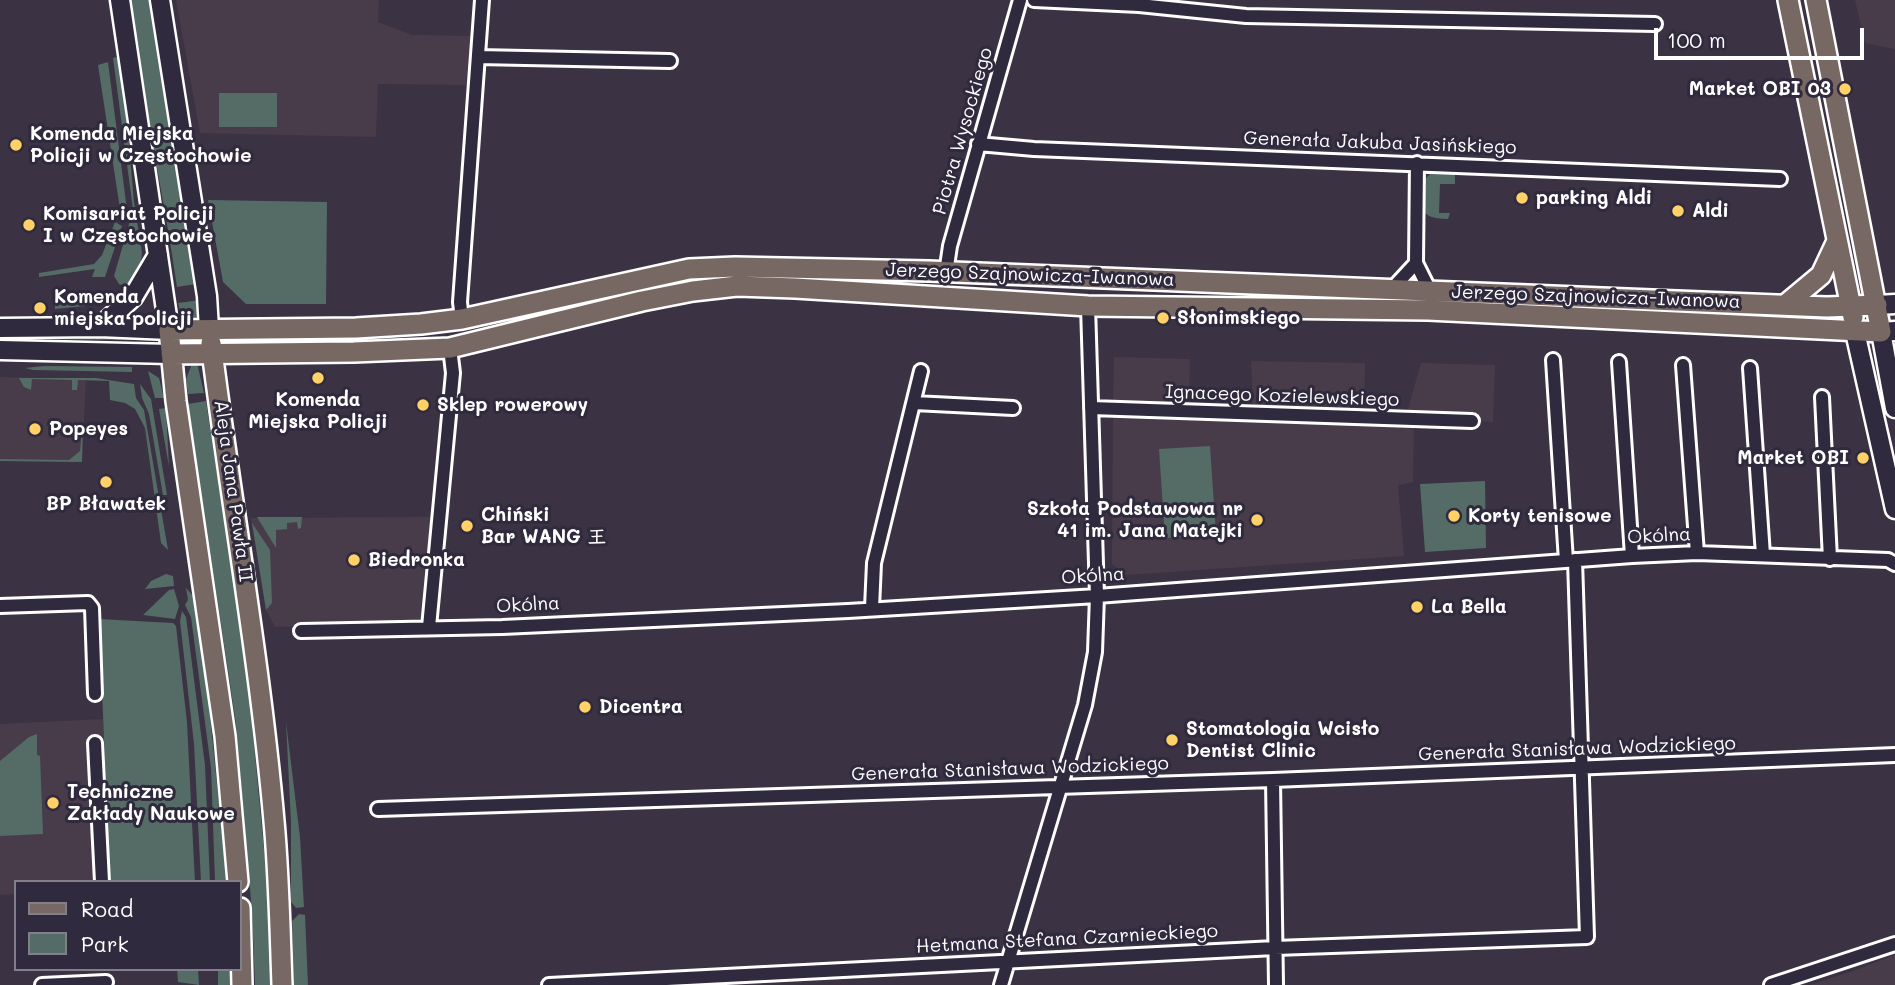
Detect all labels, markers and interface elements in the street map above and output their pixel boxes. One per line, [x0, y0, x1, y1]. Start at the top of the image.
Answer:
scale bar [1657, 14, 1867, 58]
text: 100 m [1667, 26, 1726, 53]
street label: Piotra Wysockiego [928, 45, 998, 217]
place label: Market OBI 03 [1689, 78, 1831, 100]
marker: Market OBI 03 [1837, 81, 1853, 97]
place label: Komenda Miejska Policji w Częstochowie [30, 123, 252, 167]
street label: Generała Jakuba Jasińskiego [1243, 127, 1517, 159]
marker: Komenda Miejska Policji w Częstochowie [8, 137, 24, 153]
place label: parking Aldi [1536, 187, 1652, 209]
marker: parking Aldi [1514, 190, 1530, 206]
place label: Aldi [1692, 200, 1729, 222]
place label: Komisariat Policji I w Częstochowie [43, 203, 214, 247]
marker: Aldi [1670, 203, 1686, 219]
marker: Komisariat Policji I w Częstochowie [21, 217, 37, 233]
street label: Jerzego Szajnowicza-Iwanowa [885, 259, 1175, 291]
street label: Jerzego Szajnowicza-Iwanowa [1451, 281, 1741, 313]
place label: Komenda miejska policji [54, 286, 192, 330]
marker: Komenda miejska policji [32, 300, 48, 316]
place label: Słonimskiego [1177, 307, 1300, 329]
marker: Słonimskiego [1155, 310, 1171, 326]
marker: Komenda Miejska Policji [310, 370, 326, 386]
street label: Ignacego Kozielewskiego [1164, 381, 1400, 411]
place label: Komenda Miejska Policji [248, 389, 388, 433]
place label: Sklep rowerowy [437, 394, 588, 416]
marker: Sklep rowerowy [415, 397, 431, 413]
street label: Aleja Jana Pawła II [209, 399, 257, 583]
place label: Popeyes [49, 418, 128, 440]
marker: Popeyes [27, 421, 43, 437]
place label: Market OBI [1737, 447, 1849, 469]
marker: Market OBI [1855, 450, 1871, 466]
marker: BP Bławatek [98, 474, 114, 490]
place label: BP Bławatek [46, 493, 166, 515]
place label: Szkoła Podstawowa nr 41 im. Jana Matejki [1027, 498, 1243, 542]
place label: Chiński Bar WANG 王 [481, 504, 607, 548]
place label: Korty tenisowe [1468, 505, 1612, 527]
marker: Korty tenisowe [1446, 508, 1462, 524]
marker: Szkoła Podstawowa nr 41 im. Jana Matejki [1249, 512, 1265, 528]
marker: Chiński Bar WANG 王 [459, 518, 475, 534]
street label: Okólna [1627, 523, 1691, 549]
place label: Biedronka [368, 549, 465, 571]
marker: Biedronka [346, 552, 362, 568]
street label: Okólna [1061, 562, 1125, 590]
street label: Okólna [496, 592, 560, 618]
place label: La Bella [1431, 596, 1507, 618]
marker: La Bella [1409, 599, 1425, 615]
place label: Dicentra [599, 696, 683, 718]
marker: Dicentra [577, 699, 593, 715]
place label: Stomatologia Wcisło Dentist Clinic [1186, 718, 1379, 762]
marker: Stomatologia Wcisło Dentist Clinic [1164, 732, 1180, 748]
street label: Generała Stanisława Wodzickiego [1418, 732, 1736, 766]
street label: Generała Stanisława Wodzickiego [851, 752, 1169, 786]
place label: Techniczne Zakłady Naukowe [67, 781, 235, 825]
marker: Techniczne Zakłady Naukowe [45, 795, 61, 811]
legend [14, 880, 242, 971]
text: Road [81, 895, 133, 922]
street label: Hetmana Stefana Czarnieckiego [915, 920, 1219, 958]
text: Park [81, 930, 129, 957]

